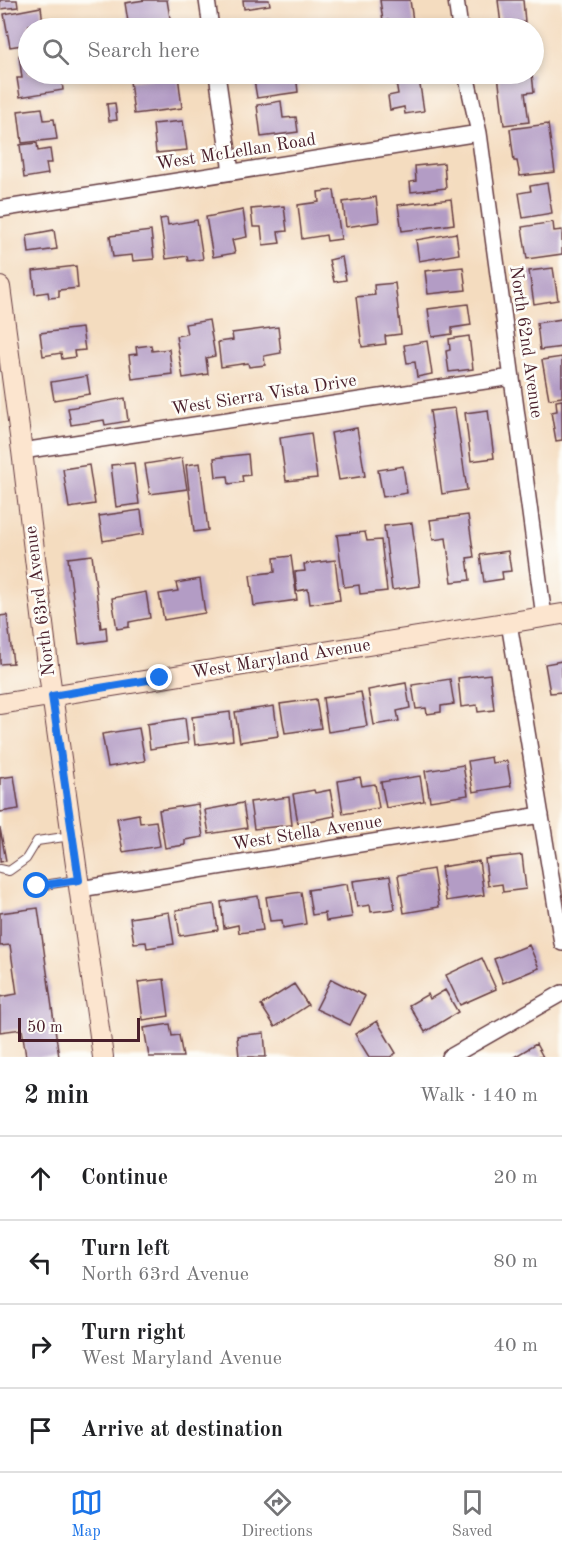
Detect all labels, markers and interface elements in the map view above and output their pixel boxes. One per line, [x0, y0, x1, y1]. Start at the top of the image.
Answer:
search box [18, 18, 544, 84]
icon: search [39, 35, 72, 68]
text: Search here [87, 40, 200, 62]
street label: West McLellan Road [155, 130, 317, 174]
street label: North 62nd Avenue [506, 265, 546, 419]
street label: West Sierra Vista Drive [170, 371, 358, 419]
street label: North 63rd Avenue [22, 525, 58, 677]
street label: West Maryland Avenue [190, 636, 372, 682]
route end [146, 664, 172, 690]
street label: West Stella Avenue [231, 812, 383, 854]
route start [23, 872, 49, 898]
scale bar [18, 1015, 140, 1042]
text: 50 m [27, 1020, 63, 1036]
text: 2 min [24, 1083, 89, 1109]
text: Walk · 140 m [419, 1086, 538, 1106]
icon: ahead [24, 1162, 57, 1195]
text: Continue [81, 1167, 168, 1189]
text: 20 m [493, 1168, 538, 1188]
text: Turn left [81, 1238, 170, 1260]
icon: left [24, 1246, 57, 1279]
text: 80 m [493, 1252, 538, 1272]
text: North 63rd Avenue [81, 1265, 249, 1285]
text: Turn right [81, 1322, 185, 1344]
icon: right [24, 1330, 57, 1363]
text: 40 m [493, 1336, 538, 1356]
text: West Maryland Avenue [81, 1349, 282, 1369]
icon: arrive [24, 1414, 57, 1447]
text: Arrive at destination [81, 1419, 283, 1441]
tab: Map [70, 1486, 103, 1542]
tab: Directions [242, 1486, 313, 1542]
tab: Saved [452, 1486, 492, 1542]

